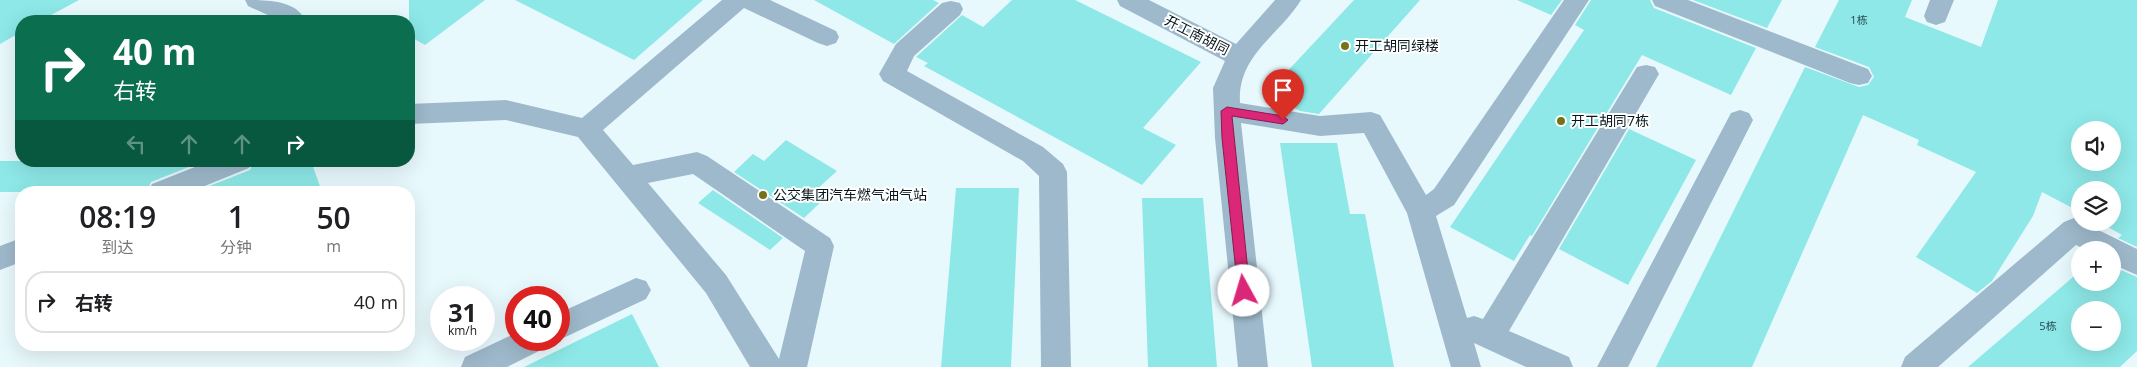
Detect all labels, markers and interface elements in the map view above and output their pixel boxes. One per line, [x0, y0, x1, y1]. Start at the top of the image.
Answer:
street label: 开工南胡同 [1162, 10, 1233, 59]
house number: 1栋 [1850, 12, 1868, 27]
text: 40 m [113, 28, 196, 75]
icon: right [30, 35, 95, 100]
place label: 开工胡同绿楼 [1355, 36, 1439, 55]
marker: 开工胡同绿楼 [1339, 40, 1351, 52]
pin [1262, 69, 1304, 120]
text: 右转 [113, 75, 157, 105]
icon: arrive [1269, 76, 1297, 104]
place label: 开工胡同7栋 [1571, 111, 1649, 130]
marker: 开工胡同7栋 [1555, 115, 1567, 127]
map controls [2071, 121, 2121, 351]
button: sound [2071, 121, 2121, 171]
icon: left [122, 130, 150, 158]
icon: ahead [175, 130, 203, 158]
icon: ahead [228, 130, 256, 158]
icon: right [281, 130, 309, 158]
button: layers [2071, 181, 2121, 231]
place label: 公交集团汽车燃气油气站 [773, 185, 927, 204]
marker: 公交集团汽车燃气油气站 [757, 189, 769, 201]
text: 08:19 [79, 196, 156, 237]
text: 1 [228, 196, 245, 237]
text: 50 [316, 197, 351, 238]
text: m [326, 235, 341, 257]
text: 到达 [102, 236, 134, 258]
text: 分钟 [220, 236, 252, 258]
button: + [2071, 241, 2121, 291]
position arrow [1217, 264, 1269, 316]
speed limit sign: 40 [505, 286, 570, 351]
icon: right [32, 288, 60, 316]
text: 40 m [354, 289, 398, 315]
text: 右转 [75, 290, 113, 316]
text: 31 [448, 295, 477, 329]
button: − [2071, 301, 2121, 351]
house number: 5栋 [2039, 318, 2057, 333]
text: km/h [448, 322, 477, 339]

